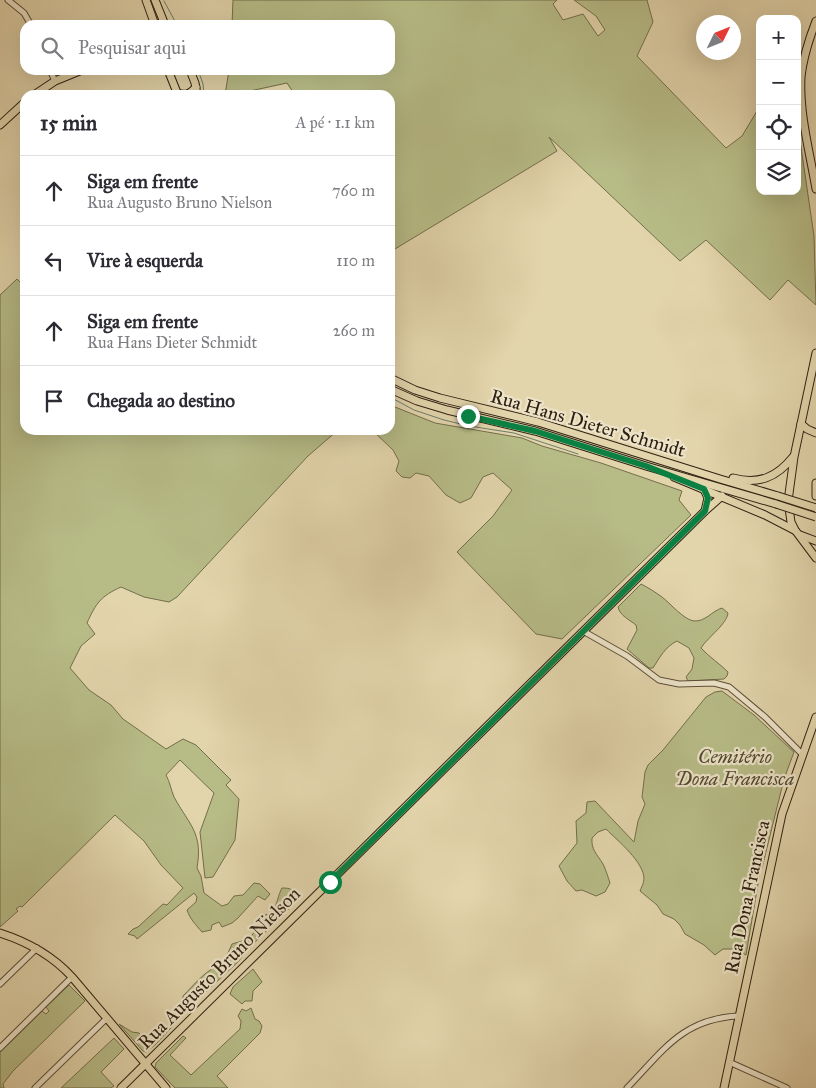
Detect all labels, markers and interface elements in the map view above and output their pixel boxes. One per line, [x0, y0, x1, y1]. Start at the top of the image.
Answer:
north arrow [696, 15, 741, 60]
map controls [756, 15, 801, 195]
button: + [756, 15, 801, 60]
search box [20, 20, 395, 75]
icon: search [38, 34, 66, 62]
text: Pesquisar aqui [78, 36, 186, 59]
button: − [756, 60, 801, 105]
button: locate [756, 105, 801, 150]
text: 15 min [40, 110, 97, 136]
text: A pé · 1.1 km [295, 113, 375, 132]
button: layers [756, 150, 801, 195]
text: Siga em frente [87, 170, 198, 193]
icon: ahead [40, 177, 68, 205]
text: 760 m [332, 181, 375, 200]
text: Rua Augusto Bruno Nielson [87, 193, 272, 212]
icon: left [40, 247, 68, 275]
text: Vire à esquerda [87, 249, 203, 272]
text: 110 m [336, 251, 375, 270]
text: Siga em frente [87, 310, 198, 333]
icon: ahead [40, 317, 68, 345]
text: 260 m [333, 321, 375, 340]
text: Rua Hans Dieter Schmidt [87, 333, 257, 352]
street label: Rua Hans Dieter Schmidt [488, 384, 688, 462]
icon: arrive [40, 387, 68, 415]
text: Chegada ao destino [87, 389, 235, 412]
route end [457, 405, 480, 428]
park label: Cemitério Dona Francisca [676, 745, 794, 790]
street label: Rua Dona Francisca [720, 817, 775, 976]
route start [319, 871, 342, 894]
street label: Rua Augusto Bruno Nielson [133, 882, 306, 1055]

